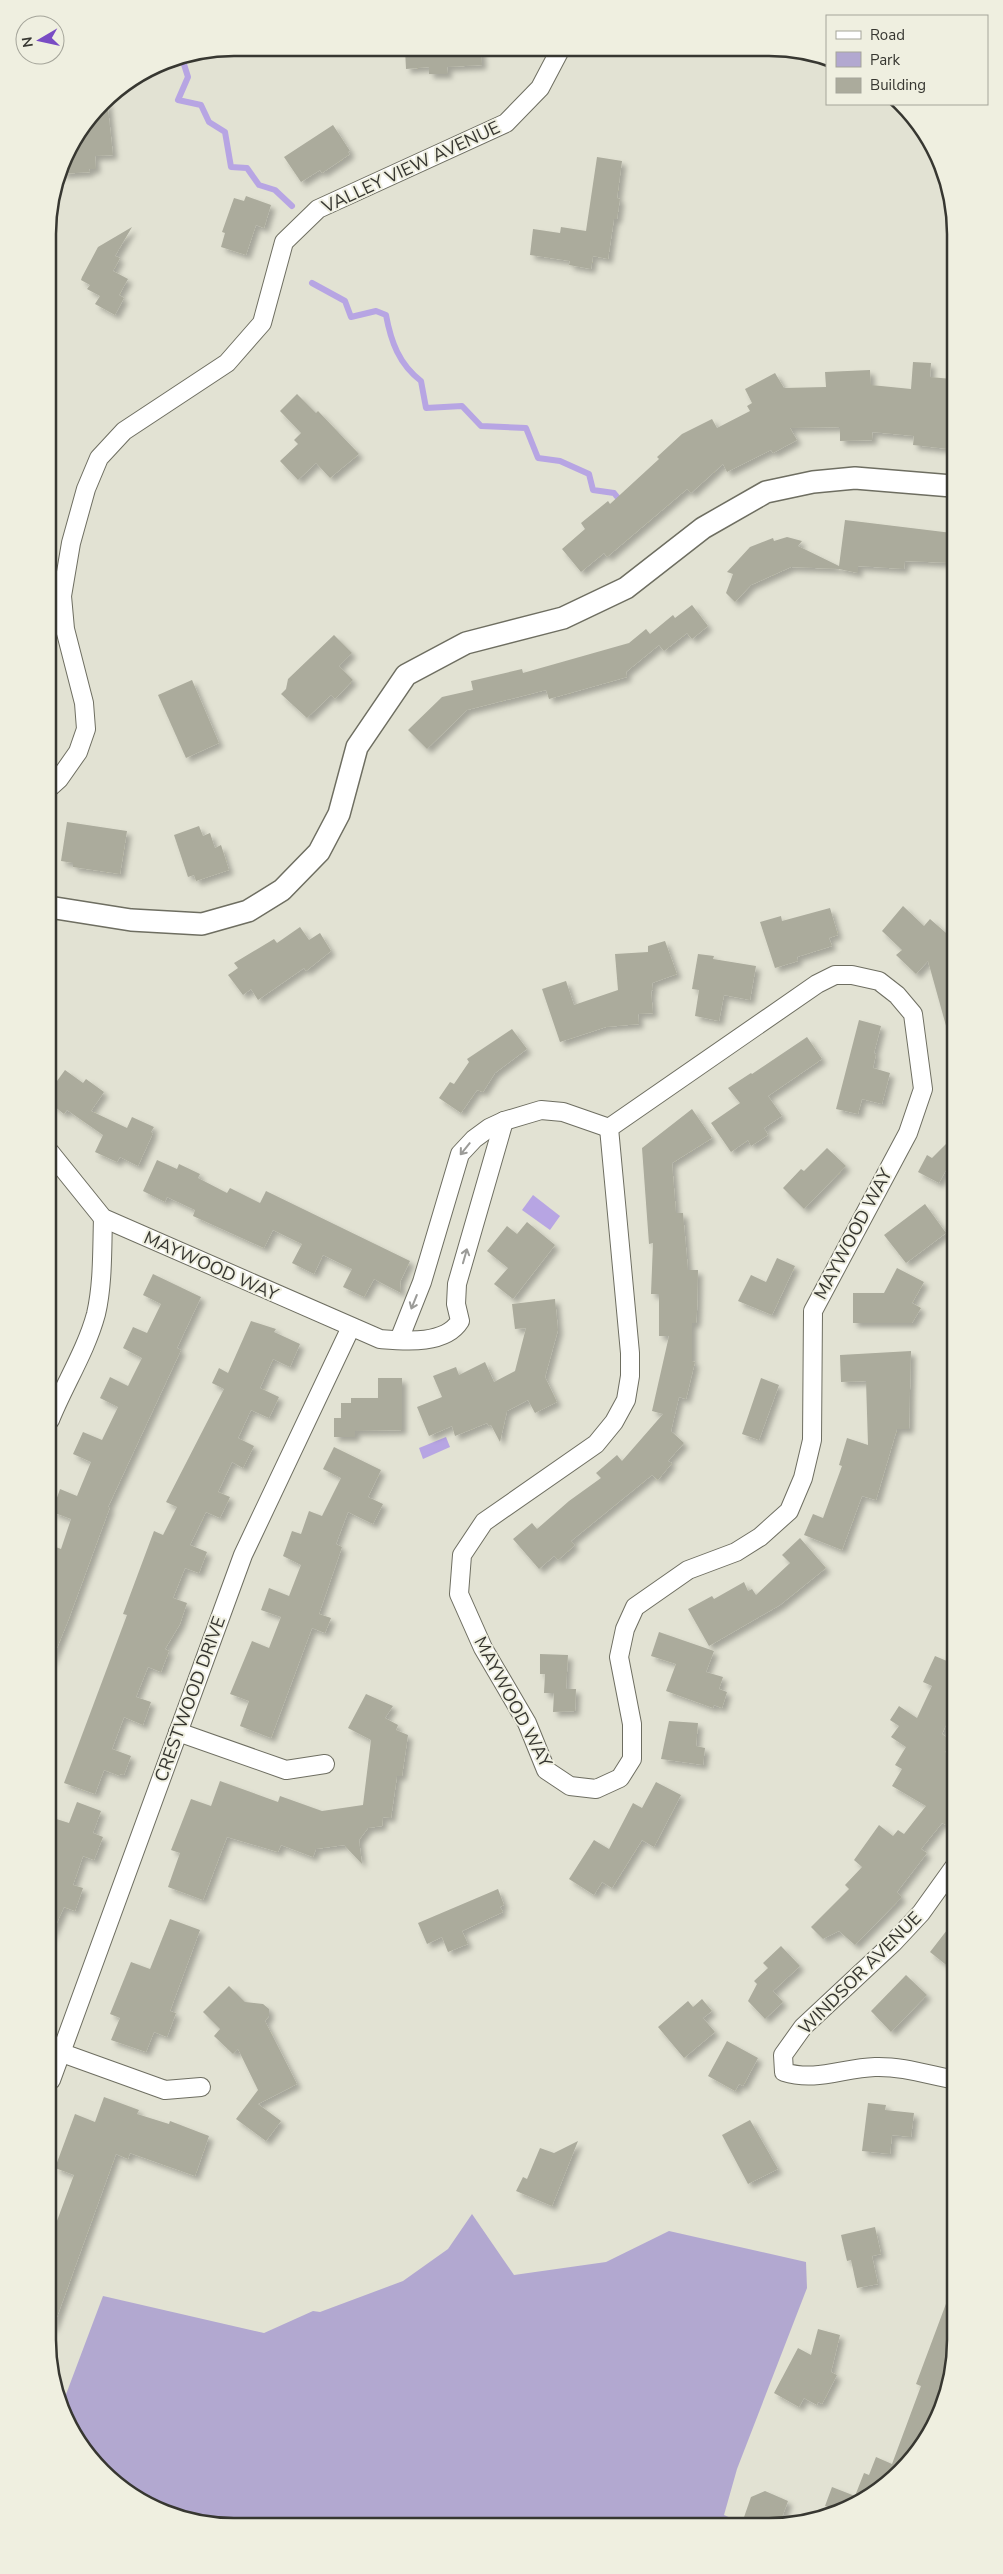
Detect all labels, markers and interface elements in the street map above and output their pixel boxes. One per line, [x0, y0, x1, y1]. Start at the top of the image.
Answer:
north arrow [15, 15, 65, 65]
legend [826, 15, 988, 105]
text: Road [870, 25, 905, 45]
text: N [17, 35, 38, 49]
text: Park [870, 50, 900, 70]
text: Building [870, 75, 926, 95]
street label: VALLEY VIEW AVENUE [317, 115, 504, 219]
one-way arrow [460, 1142, 471, 1155]
street label: MAYWOOD WAY [808, 1164, 898, 1304]
street label: MAYWOOD WAY [140, 1226, 282, 1307]
one-way arrow [460, 1249, 470, 1265]
one-way arrow [409, 1295, 418, 1310]
street label: CRESTWOOD DRIVE [149, 1613, 231, 1785]
street label: MAYWOOD WAY [468, 1632, 558, 1772]
street label: WINDSOR AVENUE [793, 1906, 927, 2040]

